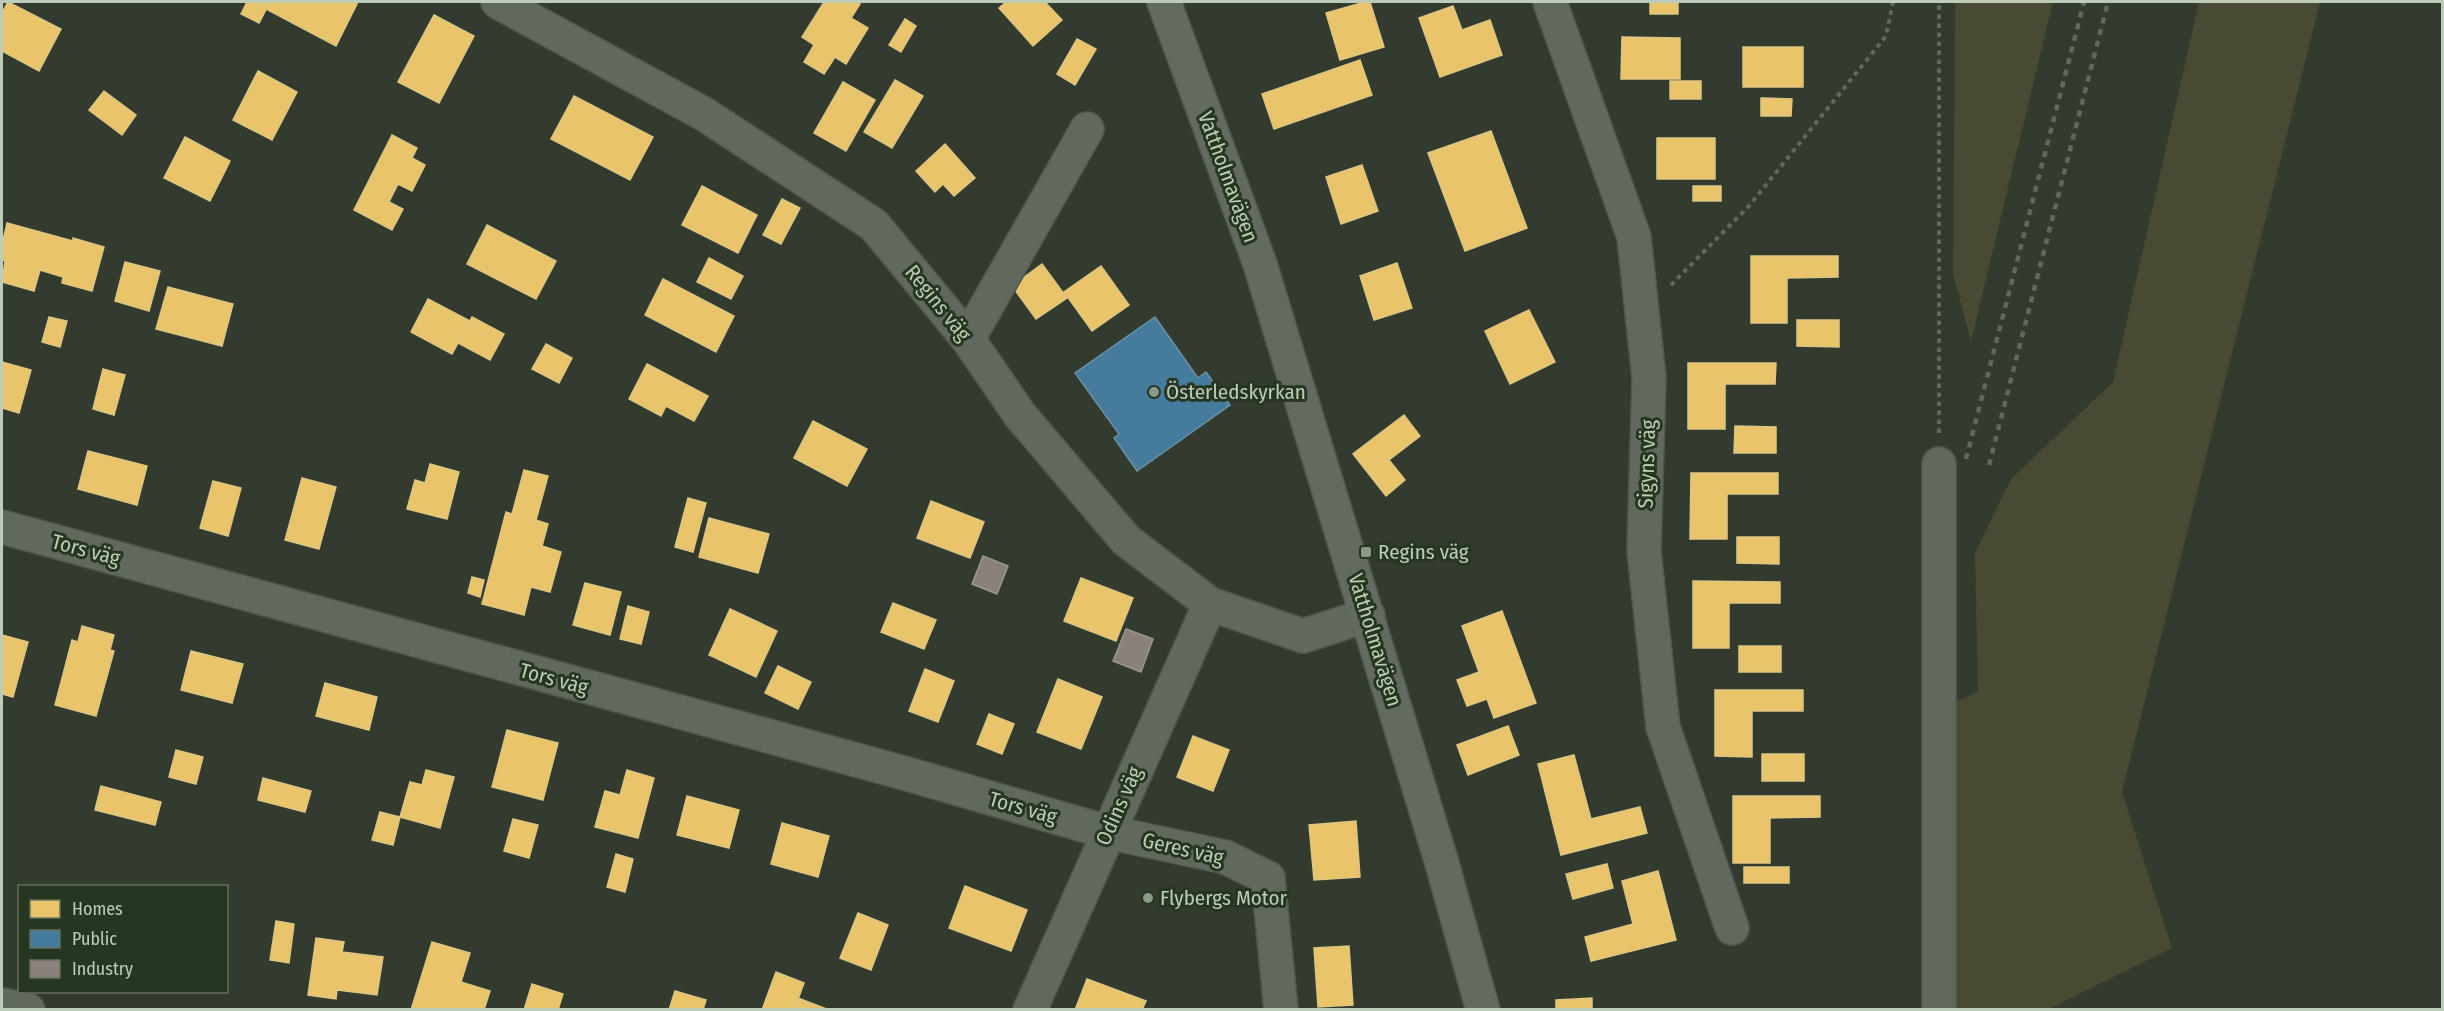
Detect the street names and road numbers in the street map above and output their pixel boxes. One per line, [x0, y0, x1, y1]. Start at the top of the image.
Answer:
street label: Vattholmavägen [1192, 108, 1264, 246]
street label: Regins väg [899, 260, 977, 346]
street label: Sigyns väg [1632, 419, 1662, 509]
street label: Tors väg [49, 528, 123, 572]
street label: Vattholmavägen [1342, 570, 1408, 710]
street label: Tors väg [517, 657, 591, 701]
street label: Odins väg [1090, 762, 1148, 850]
street label: Tors väg [986, 786, 1060, 830]
street label: Geres väg [1140, 827, 1226, 871]

